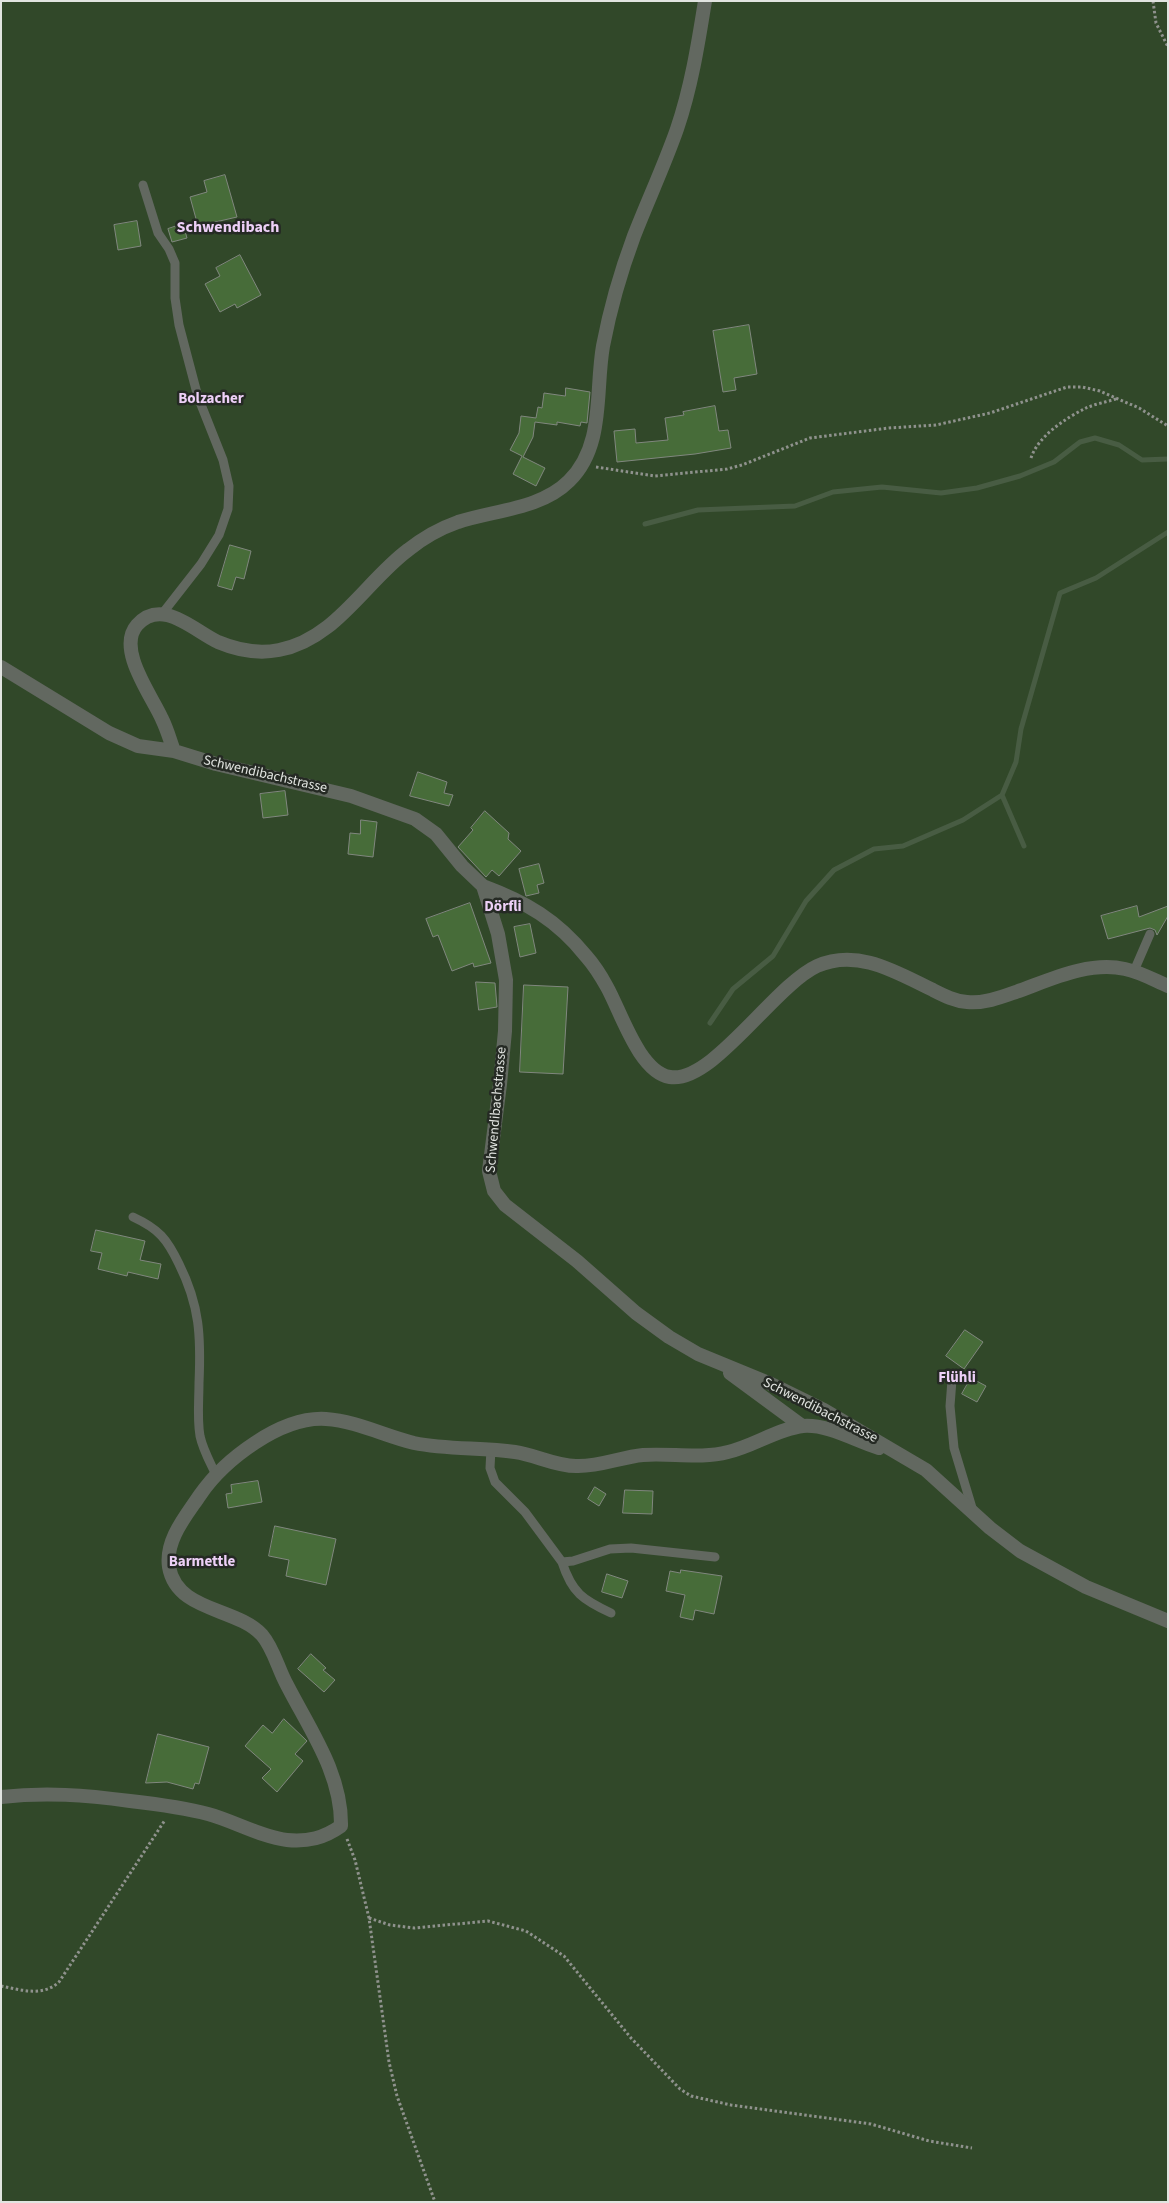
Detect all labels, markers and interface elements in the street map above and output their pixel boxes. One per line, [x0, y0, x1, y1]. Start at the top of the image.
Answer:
district label: Schwendibach [177, 218, 279, 238]
district label: Bolzacher [178, 391, 244, 409]
street label: Schwendibachstrasse [201, 753, 329, 797]
district label: Dörfli [484, 899, 522, 917]
street label: Schwendibachstrasse [483, 1046, 511, 1174]
district label: Flühli [938, 1370, 976, 1388]
street label: Schwendibachstrasse [760, 1375, 880, 1447]
district label: Barmettle [169, 1554, 235, 1572]

